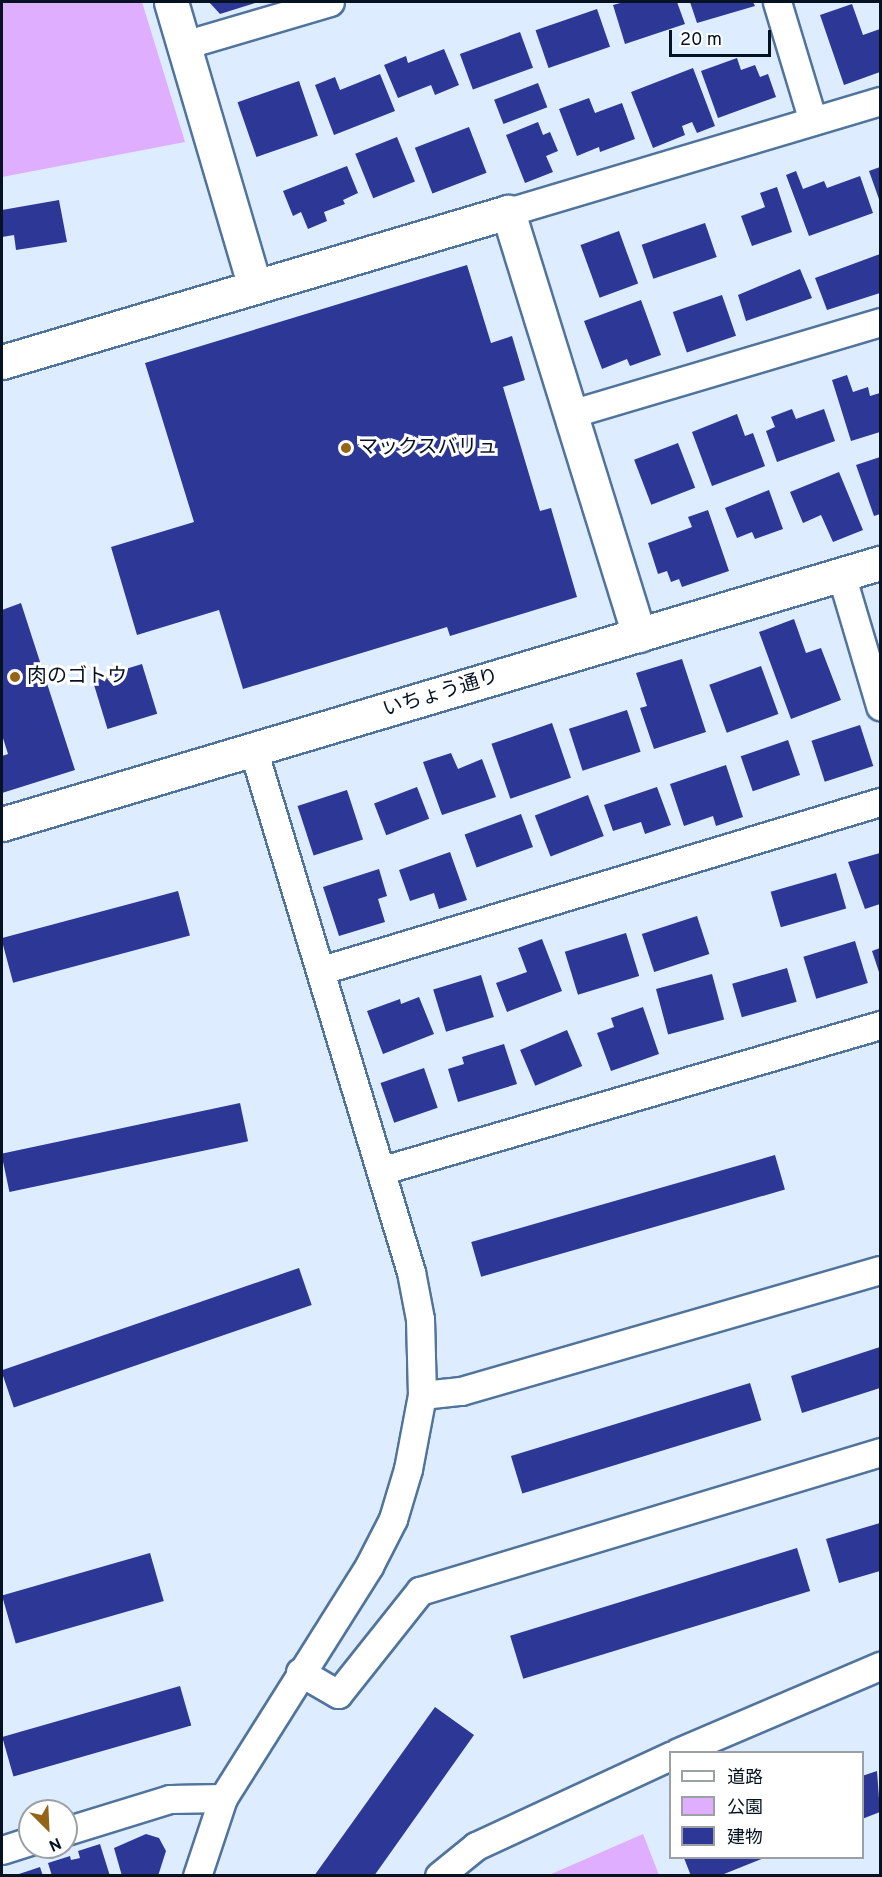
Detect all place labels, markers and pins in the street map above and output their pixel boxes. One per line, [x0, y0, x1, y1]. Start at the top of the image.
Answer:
place label: マックスバリュ [358, 436, 498, 460]
marker: マックスバリュ [339, 441, 353, 455]
place label: 肉のゴトウ [27, 665, 127, 689]
marker: 肉のゴトウ [8, 670, 22, 684]

